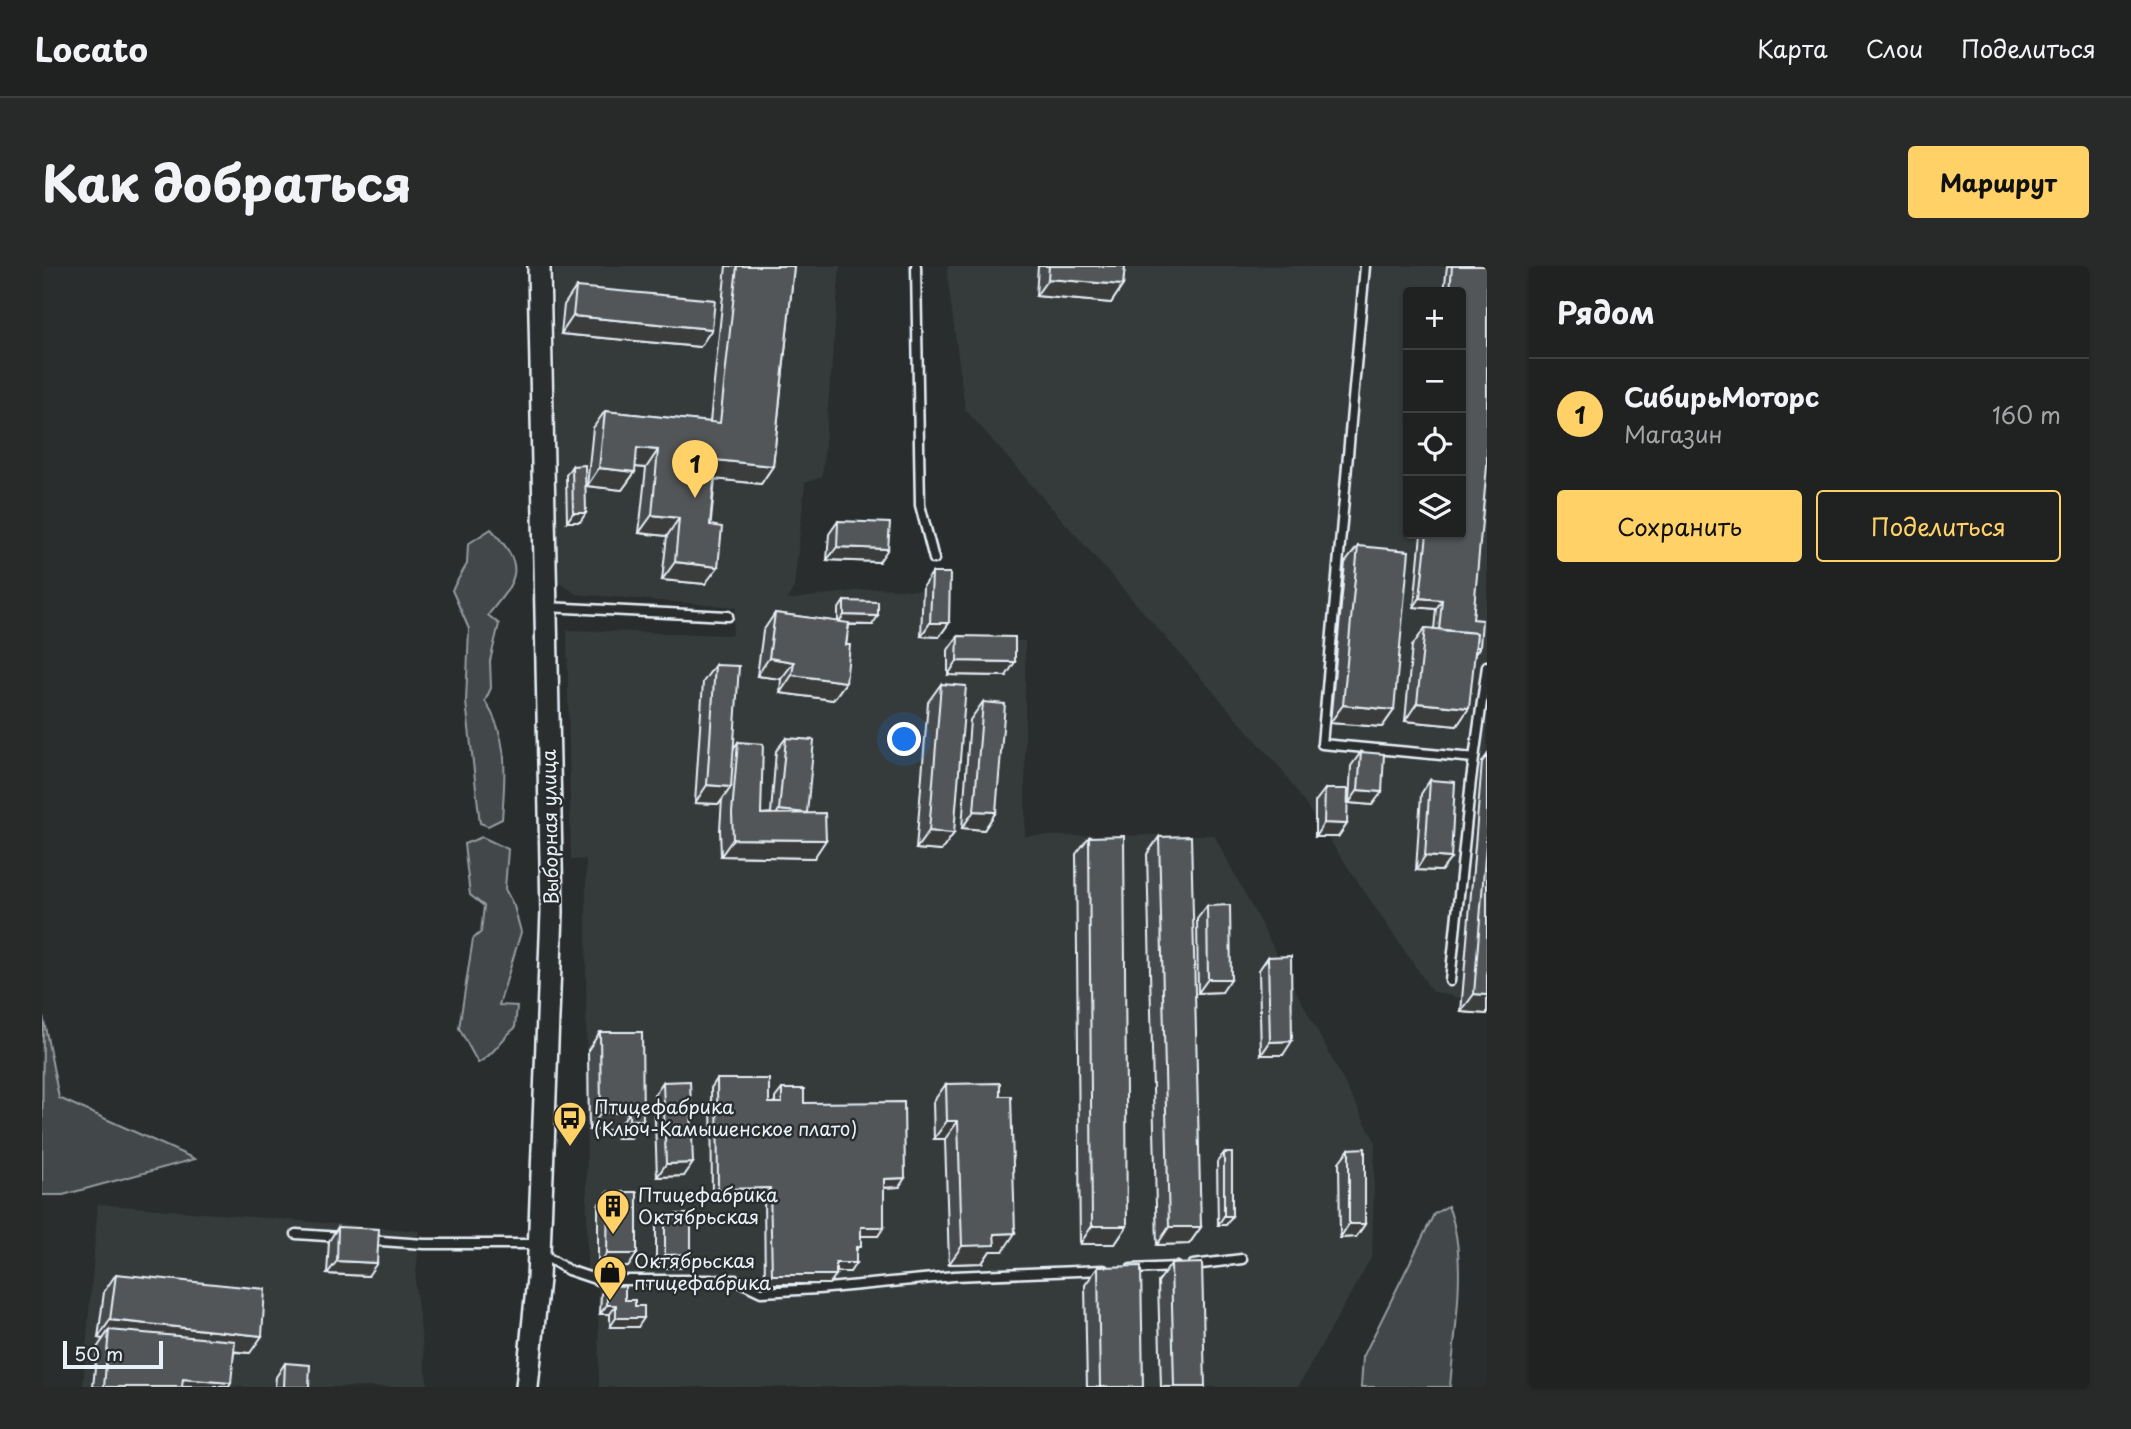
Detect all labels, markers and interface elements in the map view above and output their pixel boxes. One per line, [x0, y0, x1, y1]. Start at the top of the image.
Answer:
text: Locato [35, 23, 148, 73]
text: Карта [1757, 30, 1828, 66]
text: Слои [1866, 30, 1923, 66]
text: Поделиться [1961, 30, 2096, 66]
text: Как добраться [42, 145, 412, 219]
button: Маршрут [1908, 146, 2089, 218]
map controls [1403, 287, 1466, 539]
button: + [1403, 287, 1466, 350]
text: Рядом [1557, 289, 1655, 334]
button: − [1403, 350, 1466, 413]
text: СибирьМоторс [1624, 377, 1819, 416]
text: 1 [1575, 397, 1586, 432]
text: 160 m [1992, 397, 2061, 432]
button: locate [1403, 413, 1466, 476]
text: Магазин [1624, 416, 1723, 451]
pin: 1 [672, 440, 718, 498]
button: layers [1403, 476, 1466, 539]
button: Сохранить [1557, 490, 1802, 562]
button: Поделиться [1816, 490, 2061, 562]
your location [887, 722, 921, 756]
street label: Выборная улица [534, 749, 564, 905]
place label: Птицефабрика (Ключ-Камышенское плато) [594, 1092, 857, 1142]
bus stop icon: Птицефабрика (Ключ-Камышенское плато) [551, 1099, 589, 1148]
place label: Птицефабрика Октябрьская [638, 1180, 778, 1230]
building icon: Птицефабрика Октябрьская [594, 1187, 632, 1236]
place label: Октябрьская птицефабрика [634, 1246, 771, 1296]
shop icon: Октябрьская птицефабрика [591, 1253, 629, 1302]
scale bar [63, 1338, 163, 1370]
text: 50 m [74, 1339, 123, 1367]

